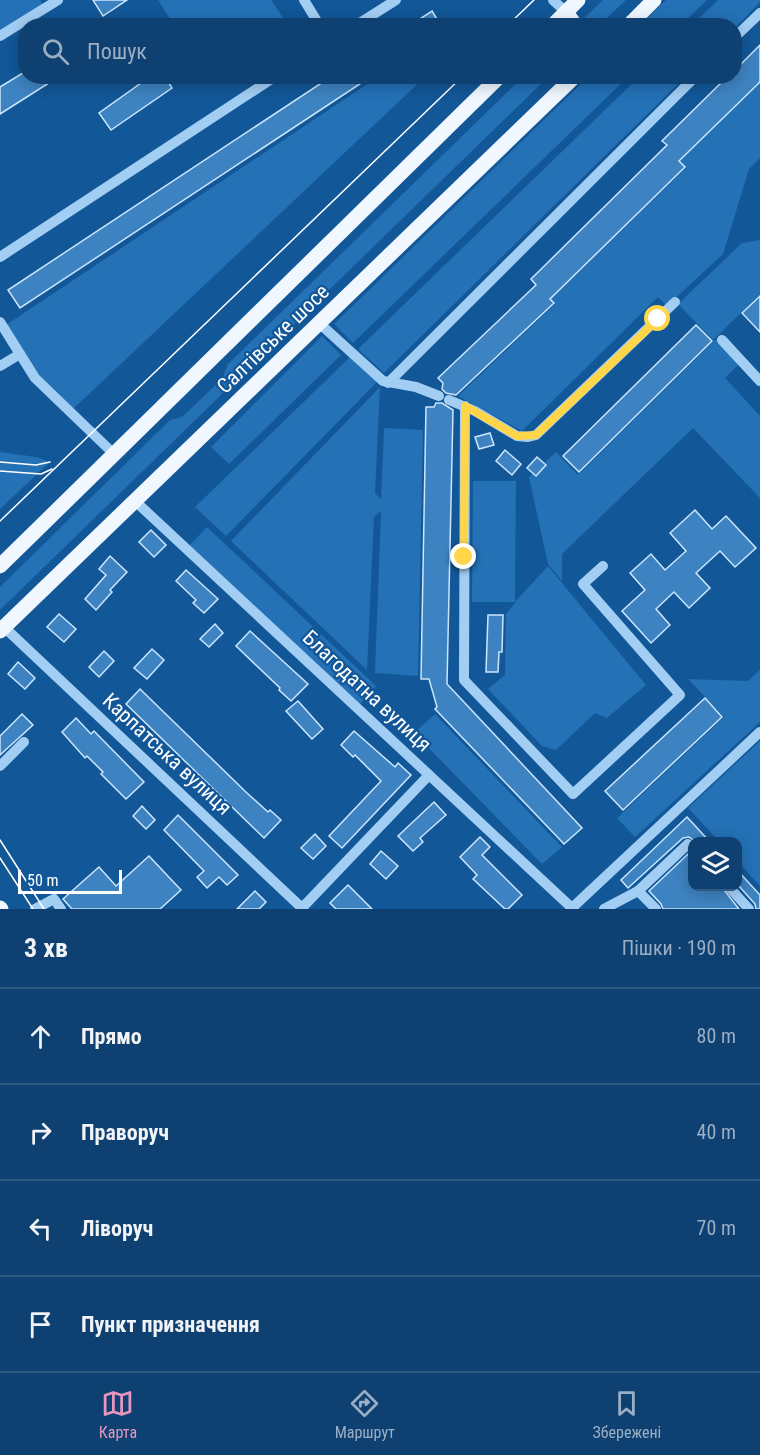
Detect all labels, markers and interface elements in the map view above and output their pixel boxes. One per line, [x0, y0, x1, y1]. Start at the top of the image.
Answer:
search box [18, 18, 742, 84]
icon: search [39, 35, 72, 68]
text: Пошук [87, 39, 147, 64]
street label: Салтівське шосе [212, 279, 334, 398]
route start [644, 305, 670, 331]
route end [450, 543, 476, 569]
street label: Благодатна вулиця [298, 625, 436, 757]
street label: Карпатська вулиця [98, 688, 236, 820]
map controls [688, 837, 742, 891]
button: layers [688, 837, 742, 891]
scale bar [18, 867, 122, 894]
text: 50 m [27, 871, 59, 890]
text: 3 хв [24, 933, 68, 963]
text: Пішки · 190 m [622, 936, 736, 960]
icon: ahead [24, 1020, 57, 1053]
text: Прямо [81, 1024, 142, 1049]
text: 80 m [697, 1024, 736, 1048]
icon: right [24, 1116, 57, 1149]
text: Праворуч [81, 1120, 169, 1145]
text: 40 m [697, 1120, 736, 1144]
icon: left [24, 1212, 57, 1245]
text: Ліворуч [81, 1216, 153, 1241]
text: 70 m [697, 1216, 736, 1240]
icon: arrive [24, 1308, 57, 1341]
text: Пункт призначення [81, 1312, 260, 1337]
tab: Карта [99, 1387, 137, 1442]
tab: Маршрут [335, 1387, 395, 1442]
tab: Збережені [593, 1387, 661, 1442]

